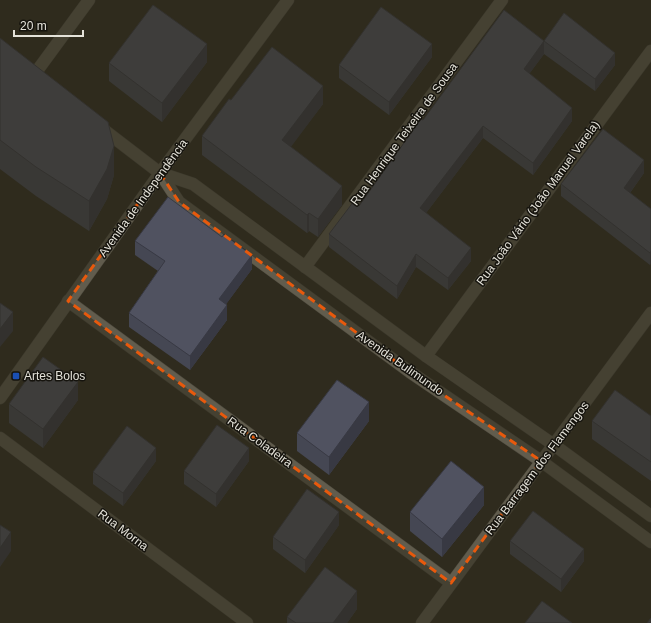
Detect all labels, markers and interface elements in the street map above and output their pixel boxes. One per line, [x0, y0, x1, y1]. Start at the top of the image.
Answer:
scale bar [14, 12, 83, 38]
text: 20 m [20, 19, 47, 33]
street label: Rua Henrique Teixeira de Sousa [348, 60, 461, 208]
street label: Rua João Vário (João Manuel Varela) [474, 118, 602, 288]
street label: Avenida de Independência [96, 136, 191, 260]
street label: Avenida Bulimundo [354, 328, 447, 399]
place label: Artes Bolos [24, 369, 85, 383]
marker: Artes Bolos [11, 371, 21, 381]
street label: Rua Barragem dos Flamengos [482, 399, 592, 537]
street label: Rua Coladeira [225, 414, 295, 470]
street label: Rua Morna [95, 507, 151, 554]

